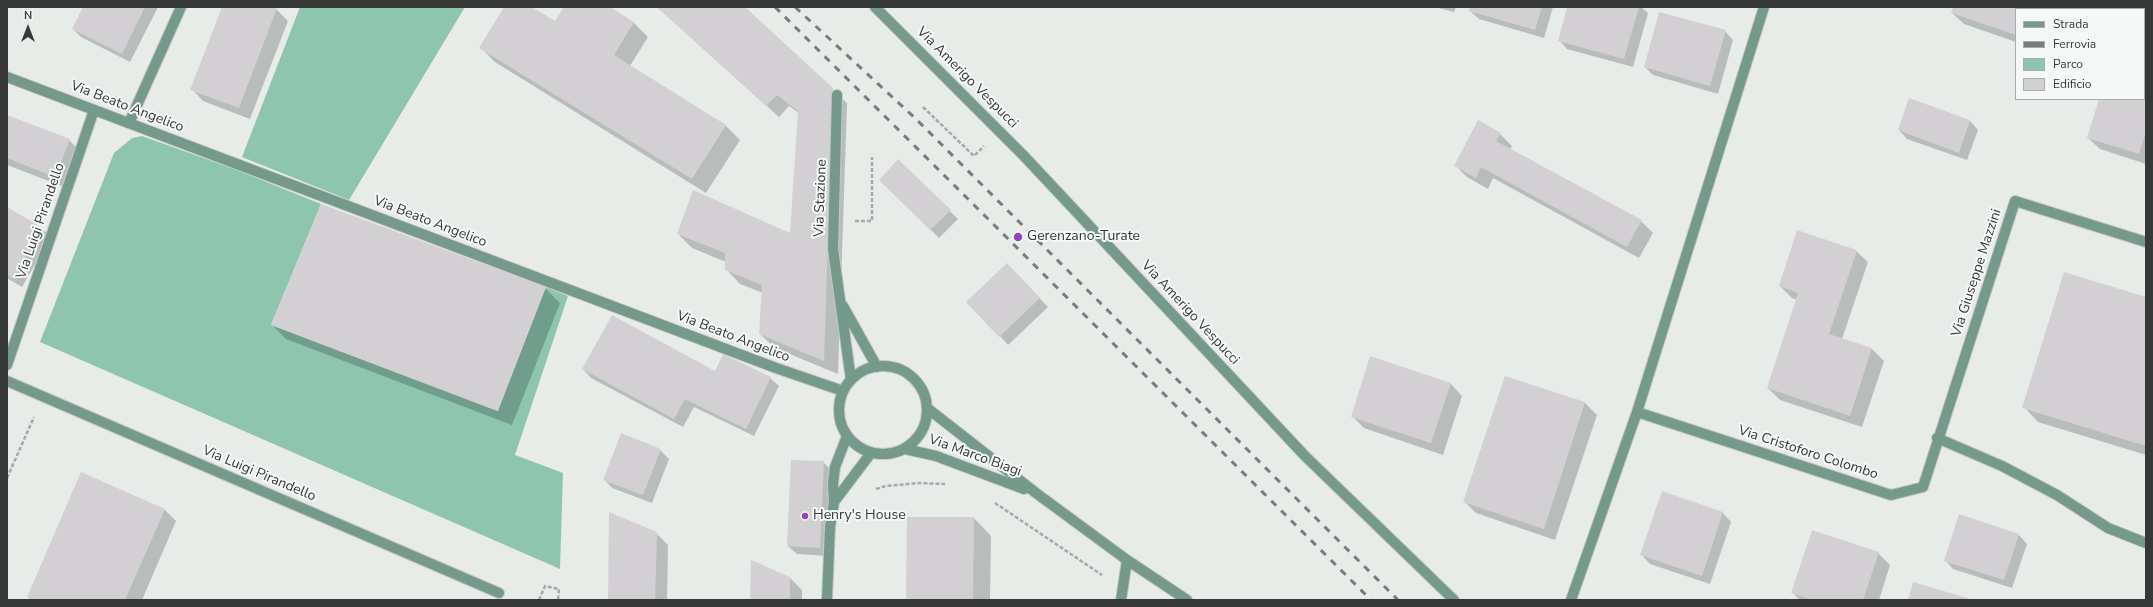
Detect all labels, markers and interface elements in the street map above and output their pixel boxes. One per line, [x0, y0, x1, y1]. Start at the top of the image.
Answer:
north arrow [8, 8, 48, 48]
text: N [24, 8, 32, 23]
legend [2015, 8, 2145, 100]
text: Strada [2053, 16, 2089, 32]
street label: Via Amerigo Vespucci [913, 24, 1021, 132]
text: Ferrovia [2053, 36, 2096, 52]
text: Parco [2053, 56, 2083, 72]
text: Edificio [2053, 76, 2091, 92]
street label: Via Beato Angelico [68, 78, 186, 136]
street label: Via Stazione [811, 159, 831, 237]
street label: Via Luigi Pirandello [13, 161, 69, 281]
street label: Via Beato Angelico [371, 193, 489, 251]
street label: Via Giuseppe Mazzini [1948, 207, 2006, 339]
place label: Gerenzano-Turate [1027, 229, 1140, 245]
marker: Gerenzano-Turate [1012, 231, 1024, 243]
street label: Via Amerigo Vespucci [1137, 257, 1243, 369]
street label: Via Beato Angelico [674, 308, 792, 366]
street label: Via Cristoforo Colombo [1736, 422, 1880, 484]
street label: Via Marco Biagi [926, 431, 1024, 481]
street label: Via Luigi Pirandello [200, 443, 318, 505]
place label: Henry's House [813, 508, 906, 524]
marker: Henry's House [800, 511, 810, 521]

